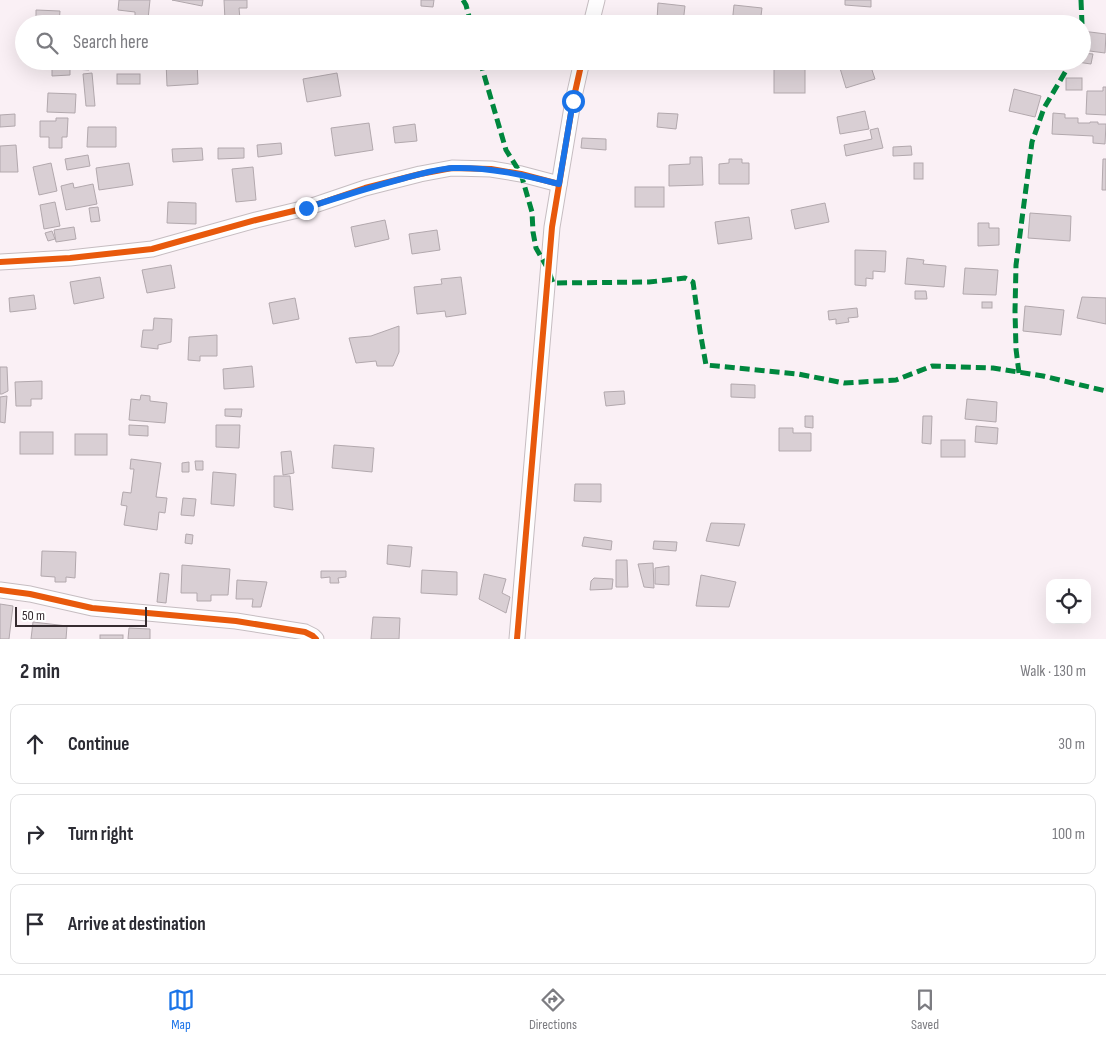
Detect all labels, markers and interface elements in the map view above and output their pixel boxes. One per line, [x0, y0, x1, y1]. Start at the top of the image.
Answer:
search box [15, 15, 1091, 70]
icon: search [33, 29, 61, 57]
text: Search here [73, 31, 149, 54]
route start [562, 90, 585, 113]
route end [295, 197, 318, 220]
map controls [1046, 579, 1091, 624]
button: locate [1046, 579, 1091, 624]
scale bar [15, 604, 148, 627]
text: 50 m [22, 607, 45, 624]
text: 2 min [20, 659, 60, 684]
text: Walk · 130 m [1020, 662, 1086, 681]
icon: ahead [21, 730, 49, 758]
text: Continue [68, 733, 129, 756]
text: 30 m [1058, 735, 1085, 754]
icon: right [21, 820, 49, 848]
text: Turn right [68, 823, 133, 846]
text: 100 m [1052, 825, 1085, 844]
icon: arrive [21, 910, 49, 938]
text: Arrive at destination [68, 913, 206, 936]
tab: Map [167, 986, 195, 1033]
tab: Directions [529, 986, 577, 1033]
tab: Saved [911, 986, 939, 1033]

